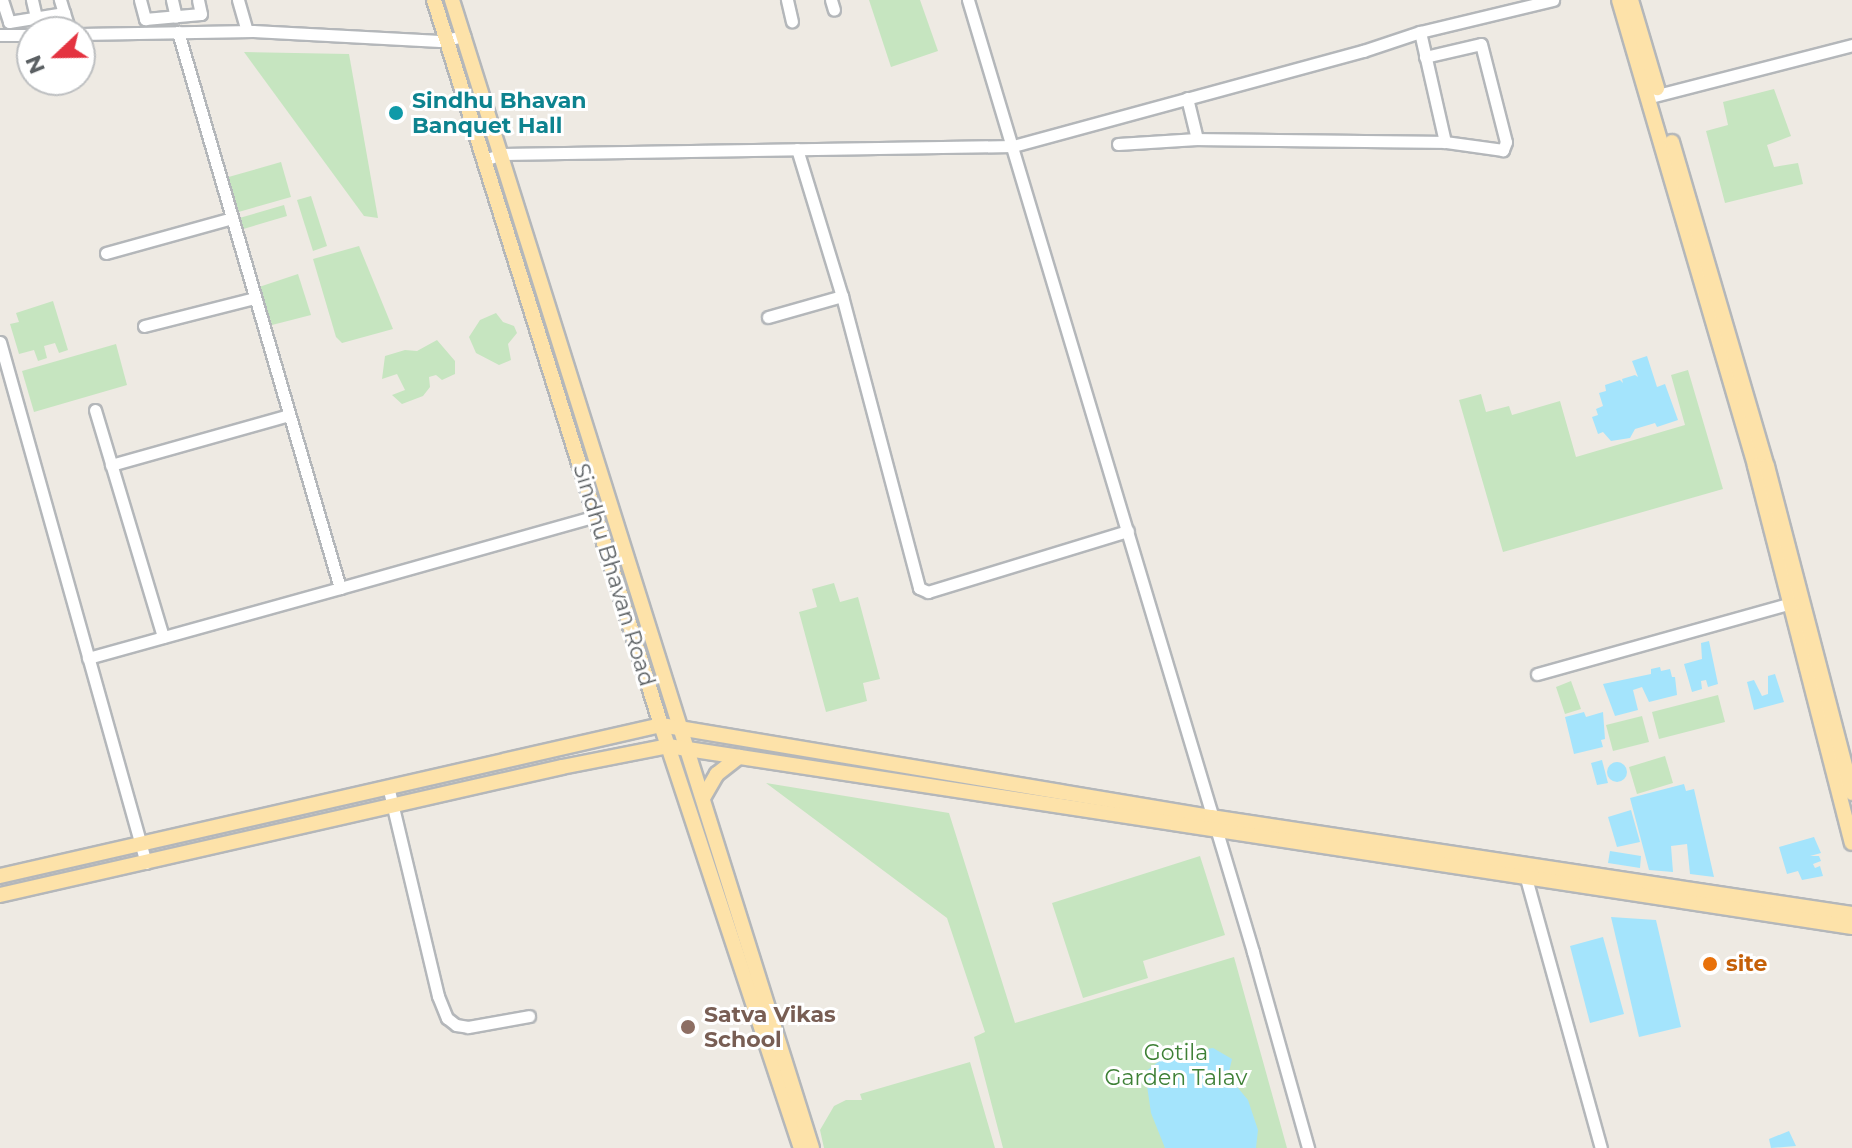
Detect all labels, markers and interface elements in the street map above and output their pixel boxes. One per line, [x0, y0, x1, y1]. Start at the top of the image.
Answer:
north arrow [16, 16, 96, 96]
text: N [19, 51, 51, 78]
place label: Sindhu Bhavan Banquet Hall [412, 87, 587, 138]
marker: Sindhu Bhavan Banquet Hall [387, 104, 405, 122]
street label: Sindhu Bhavan Road [568, 460, 660, 690]
place label: site [1726, 951, 1767, 977]
marker: site [1701, 955, 1719, 973]
place label: Satva Vikas School [704, 1001, 836, 1052]
marker: Satva Vikas School [679, 1018, 697, 1036]
park label: Gotila Garden Talav [1105, 1039, 1247, 1090]

